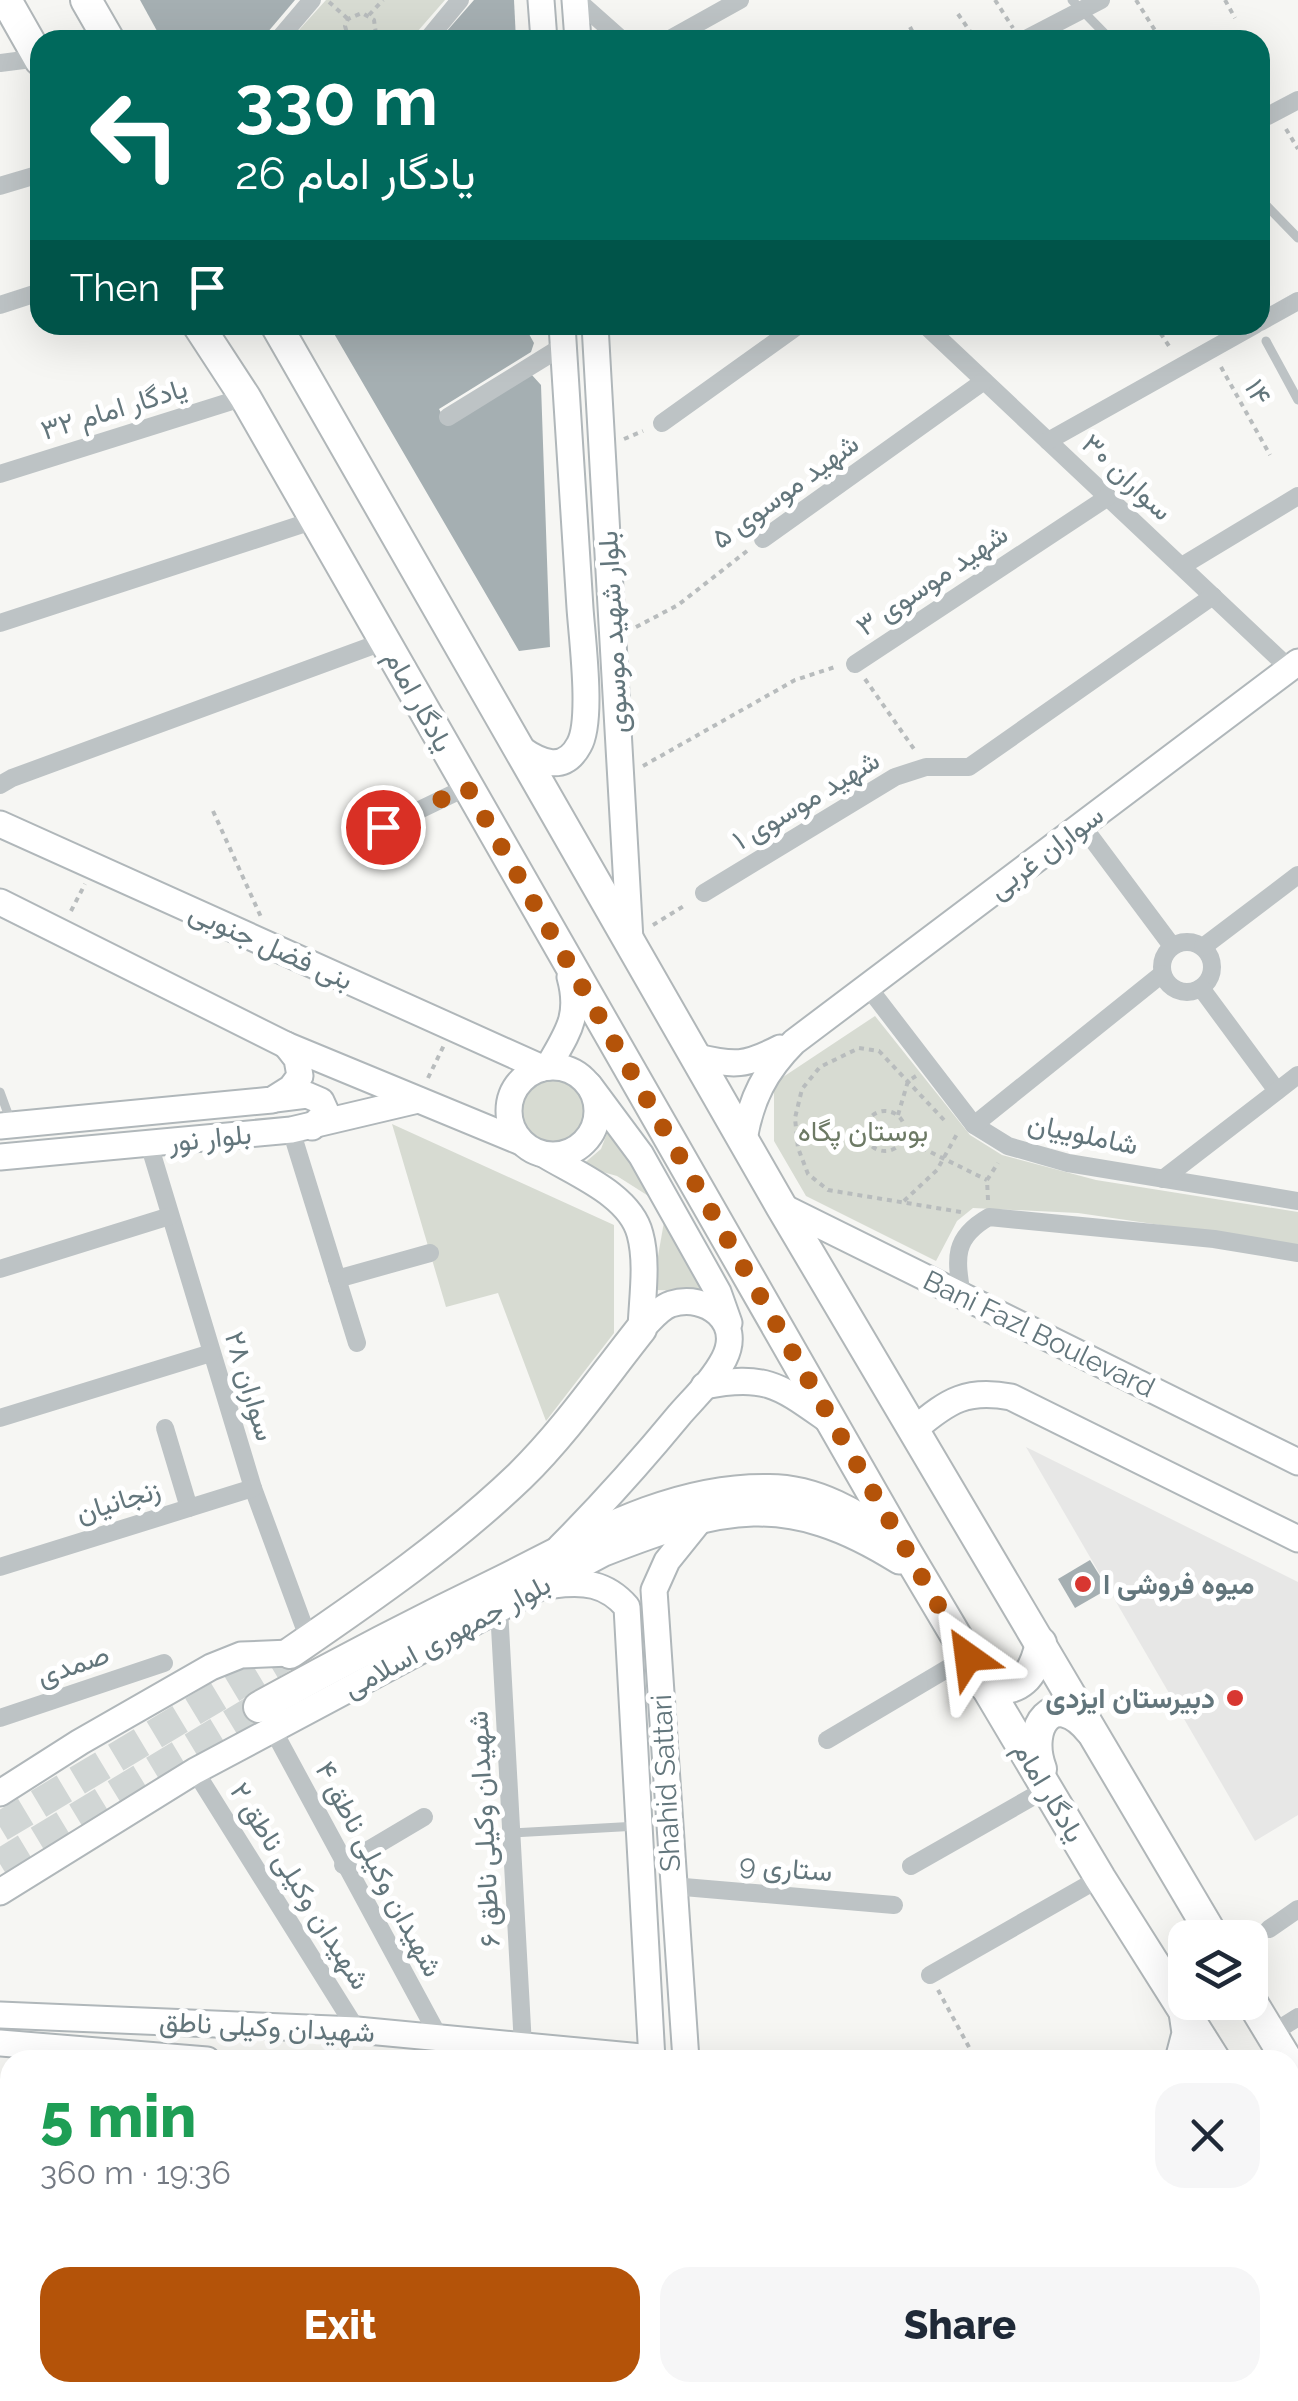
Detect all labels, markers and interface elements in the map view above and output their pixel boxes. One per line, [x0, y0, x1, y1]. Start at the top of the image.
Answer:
text: 330 m [235, 59, 438, 141]
icon: left [70, 70, 200, 200]
text: یادگار امام 26 [235, 147, 476, 200]
icon: arrive [180, 260, 235, 315]
text: Then [70, 265, 160, 310]
street label: یادگار امام ۳۲ [37, 371, 192, 449]
street label: ۱۴ [1238, 373, 1278, 411]
street label: شهید موسوی ۵ [705, 427, 865, 556]
street label: سواران ۳۰ [1074, 427, 1179, 528]
street label: شهید موسوی ۳ [850, 517, 1015, 644]
street label: بلوار شهید موسوی [591, 530, 636, 734]
street label: یادگار امام [376, 644, 460, 759]
street label: شهید موسوی ۱ [727, 743, 886, 858]
pin [341, 785, 426, 870]
street label: سواران غربی [982, 798, 1110, 907]
icon: arrive [356, 800, 411, 855]
street label: بنی فضل جنوبی [184, 895, 358, 998]
street label: شاملوییان [1025, 1106, 1141, 1163]
park label: بوستان پگاه [798, 1115, 928, 1150]
street label: بلوار نور [166, 1117, 253, 1160]
street label: Bani Fazl Boulevard [918, 1264, 1160, 1404]
street label: سواران ۲۸ [217, 1327, 282, 1445]
street label: زنجانیان [72, 1473, 164, 1530]
street label: بلوار جمهوری اسلامی [338, 1568, 557, 1705]
place label: میوه فروشی ا [1103, 1568, 1254, 1602]
marker: میوه فروشی ا [1072, 1573, 1094, 1595]
position arrow [916, 1605, 1020, 1709]
street label: صمدی [33, 1637, 113, 1693]
place label: دبیرستان ایزدی [1045, 1682, 1215, 1716]
marker: دبیرستان ایزدی [1224, 1687, 1246, 1709]
street label: Shahid Sattari [645, 1693, 687, 1873]
street label: شهیدان وکیلی ناطق ۶ [461, 1710, 508, 1948]
street label: یادگار امام [1005, 1736, 1092, 1849]
street label: شهیدان وکیلی ناطق ۴ [307, 1756, 450, 1983]
street label: شهیدان وکیلی ناطق ٢ [222, 1777, 377, 1996]
street label: ستاری 9 [738, 1848, 834, 1889]
map controls [1168, 1920, 1268, 2020]
button: layers [1168, 1920, 1268, 2020]
street label: شهیدان وکیلی ناطق [158, 2005, 376, 2050]
text: 5 min [40, 2081, 196, 2151]
button: close [1155, 2083, 1260, 2188]
text: 360 m · 19:36 [40, 2154, 231, 2191]
button: Exit [40, 2267, 640, 2382]
button: Share [660, 2267, 1260, 2382]

